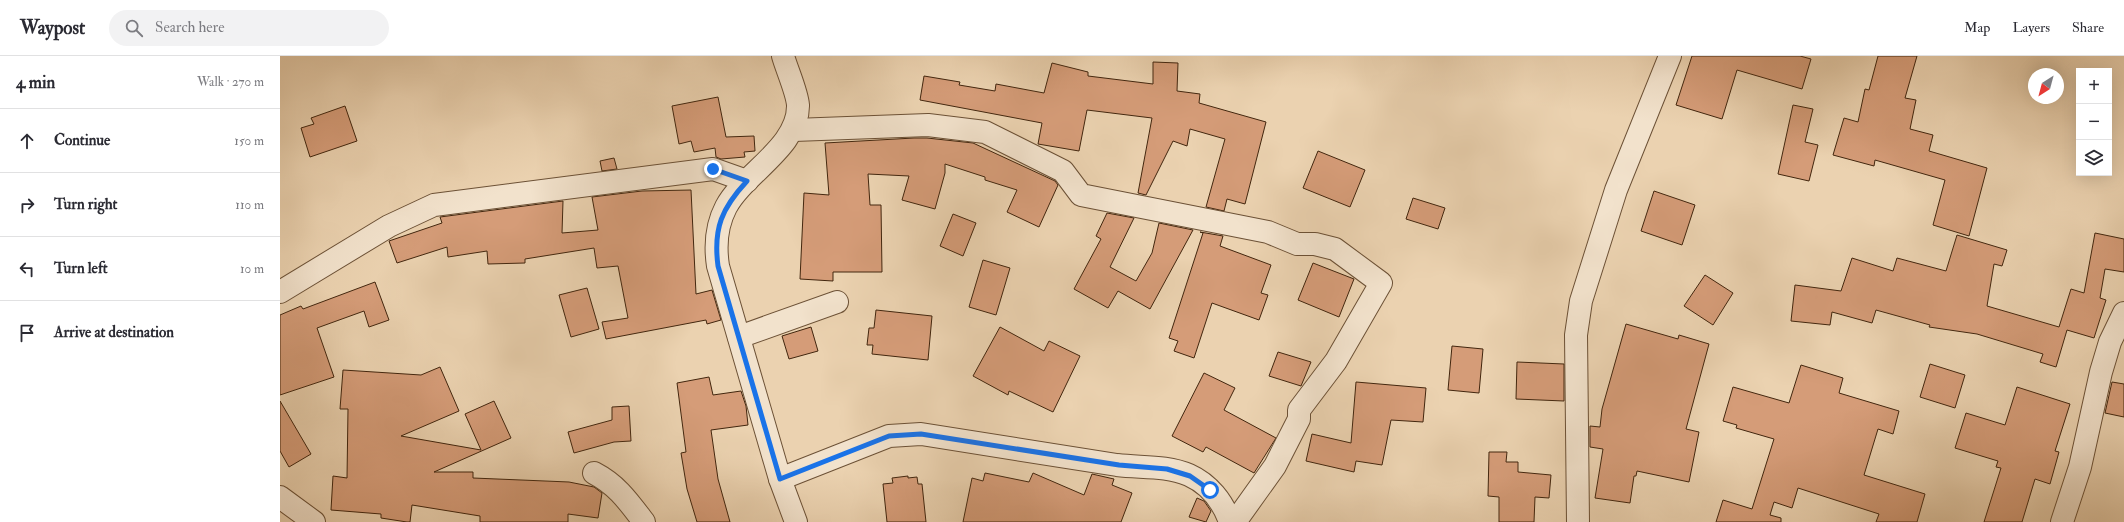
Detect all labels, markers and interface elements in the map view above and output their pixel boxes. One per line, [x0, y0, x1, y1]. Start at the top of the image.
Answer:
search box [109, 10, 389, 46]
text: Waypost [20, 16, 85, 40]
icon: search [123, 17, 145, 39]
text: Search here [155, 18, 224, 37]
text: Map [1964, 19, 1990, 36]
text: Layers [2012, 19, 2050, 36]
text: Share [2072, 19, 2104, 36]
north arrow [2028, 68, 2064, 104]
map controls [2076, 68, 2112, 176]
button: + [2076, 68, 2112, 104]
text: 4 min [16, 72, 55, 93]
text: Walk · 270 m [197, 74, 264, 90]
button: − [2076, 104, 2112, 140]
icon: ahead [16, 130, 38, 152]
text: Continue [54, 131, 110, 150]
text: 150 m [234, 133, 264, 149]
button: layers [2076, 140, 2112, 176]
route end [704, 160, 722, 178]
icon: right [16, 194, 38, 216]
text: Turn right [54, 195, 117, 214]
text: 110 m [235, 197, 264, 213]
icon: left [16, 258, 38, 280]
text: Turn left [54, 259, 108, 278]
text: 10 m [240, 261, 264, 277]
icon: arrive [16, 322, 38, 344]
text: Arrive at destination [54, 323, 174, 342]
route start [1201, 481, 1219, 499]

